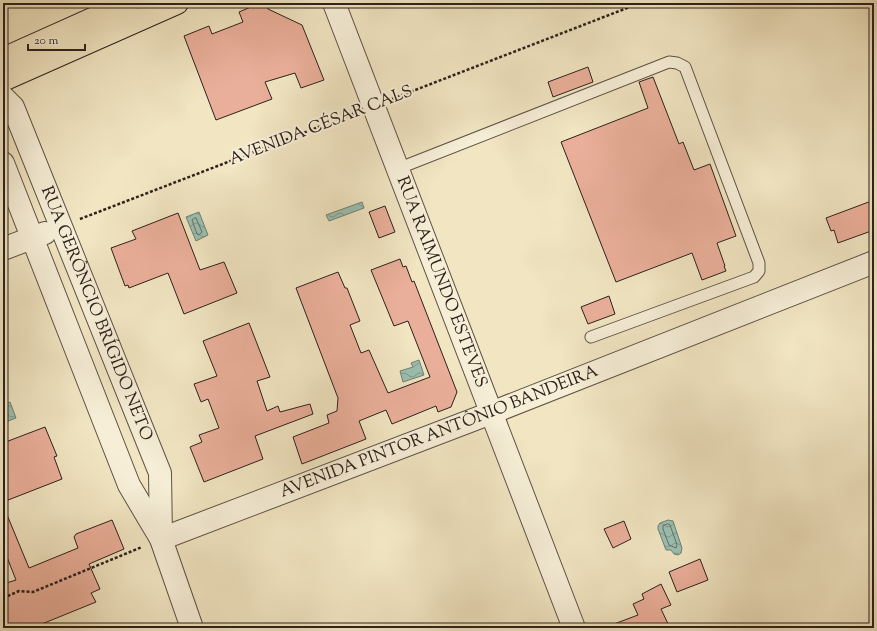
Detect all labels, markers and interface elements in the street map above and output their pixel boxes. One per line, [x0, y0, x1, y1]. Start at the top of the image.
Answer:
scale bar [28, 26, 85, 52]
text: 20 m [34, 32, 59, 50]
street label: AVENIDA CÉSAR CALS [226, 80, 416, 172]
street label: RUA RAIMUNDO ESTEVES [390, 173, 493, 391]
street label: RUA GERÔNCIO BRÍGIDO NETO [34, 183, 158, 445]
street label: AVENIDA PINTOR ANTÔNIO BANDEIRA [276, 360, 602, 504]

